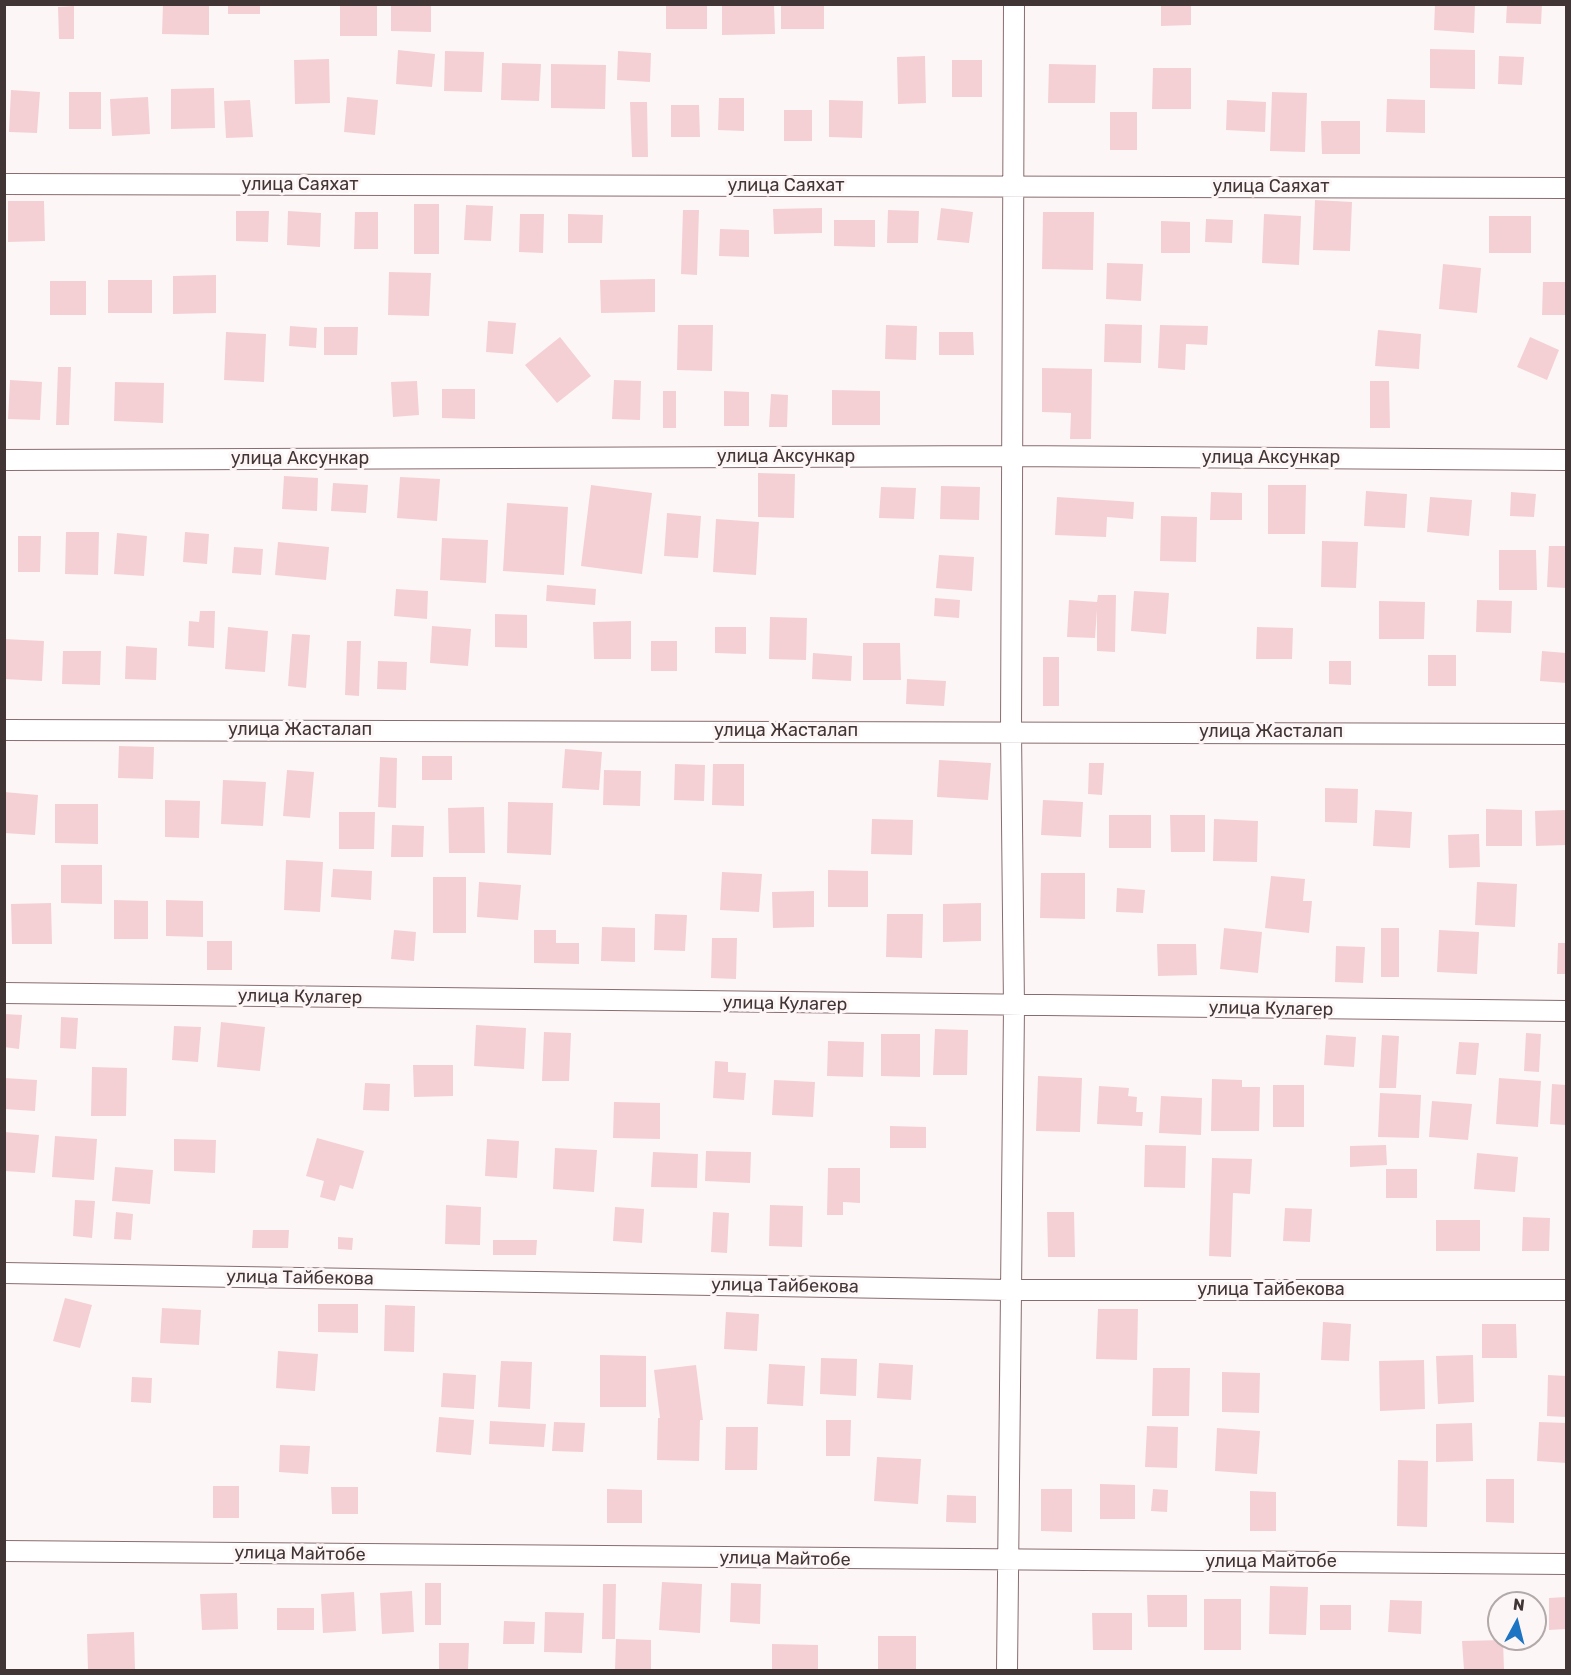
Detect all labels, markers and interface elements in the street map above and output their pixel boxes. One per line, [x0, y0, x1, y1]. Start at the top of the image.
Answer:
street label: улица Саяхат [242, 174, 358, 196]
street label: улица Саяхат [728, 175, 844, 197]
street label: улица Саяхат [1213, 176, 1329, 198]
street label: улица Аксункар [717, 446, 855, 468]
street label: улица Аксункар [1202, 447, 1340, 469]
street label: улица Аксункар [231, 448, 369, 470]
street label: улица Жасталап [228, 719, 372, 741]
street label: улица Жасталап [714, 720, 858, 742]
street label: улица Жасталап [1199, 721, 1343, 743]
street label: улица Кулагер [237, 985, 363, 1009]
street label: улица Кулагер [722, 992, 848, 1016]
street label: улица Кулагер [1208, 997, 1334, 1021]
street label: улица Тайбекова [226, 1266, 374, 1290]
street label: улица Тайбекова [711, 1274, 859, 1298]
street label: улица Тайбекова [1197, 1279, 1345, 1301]
street label: улица Майтобе [234, 1542, 366, 1566]
street label: улица Майтобе [719, 1547, 851, 1571]
street label: улица Майтобе [1205, 1551, 1337, 1573]
north arrow [1487, 1591, 1547, 1651]
text: N [1512, 1594, 1526, 1615]

